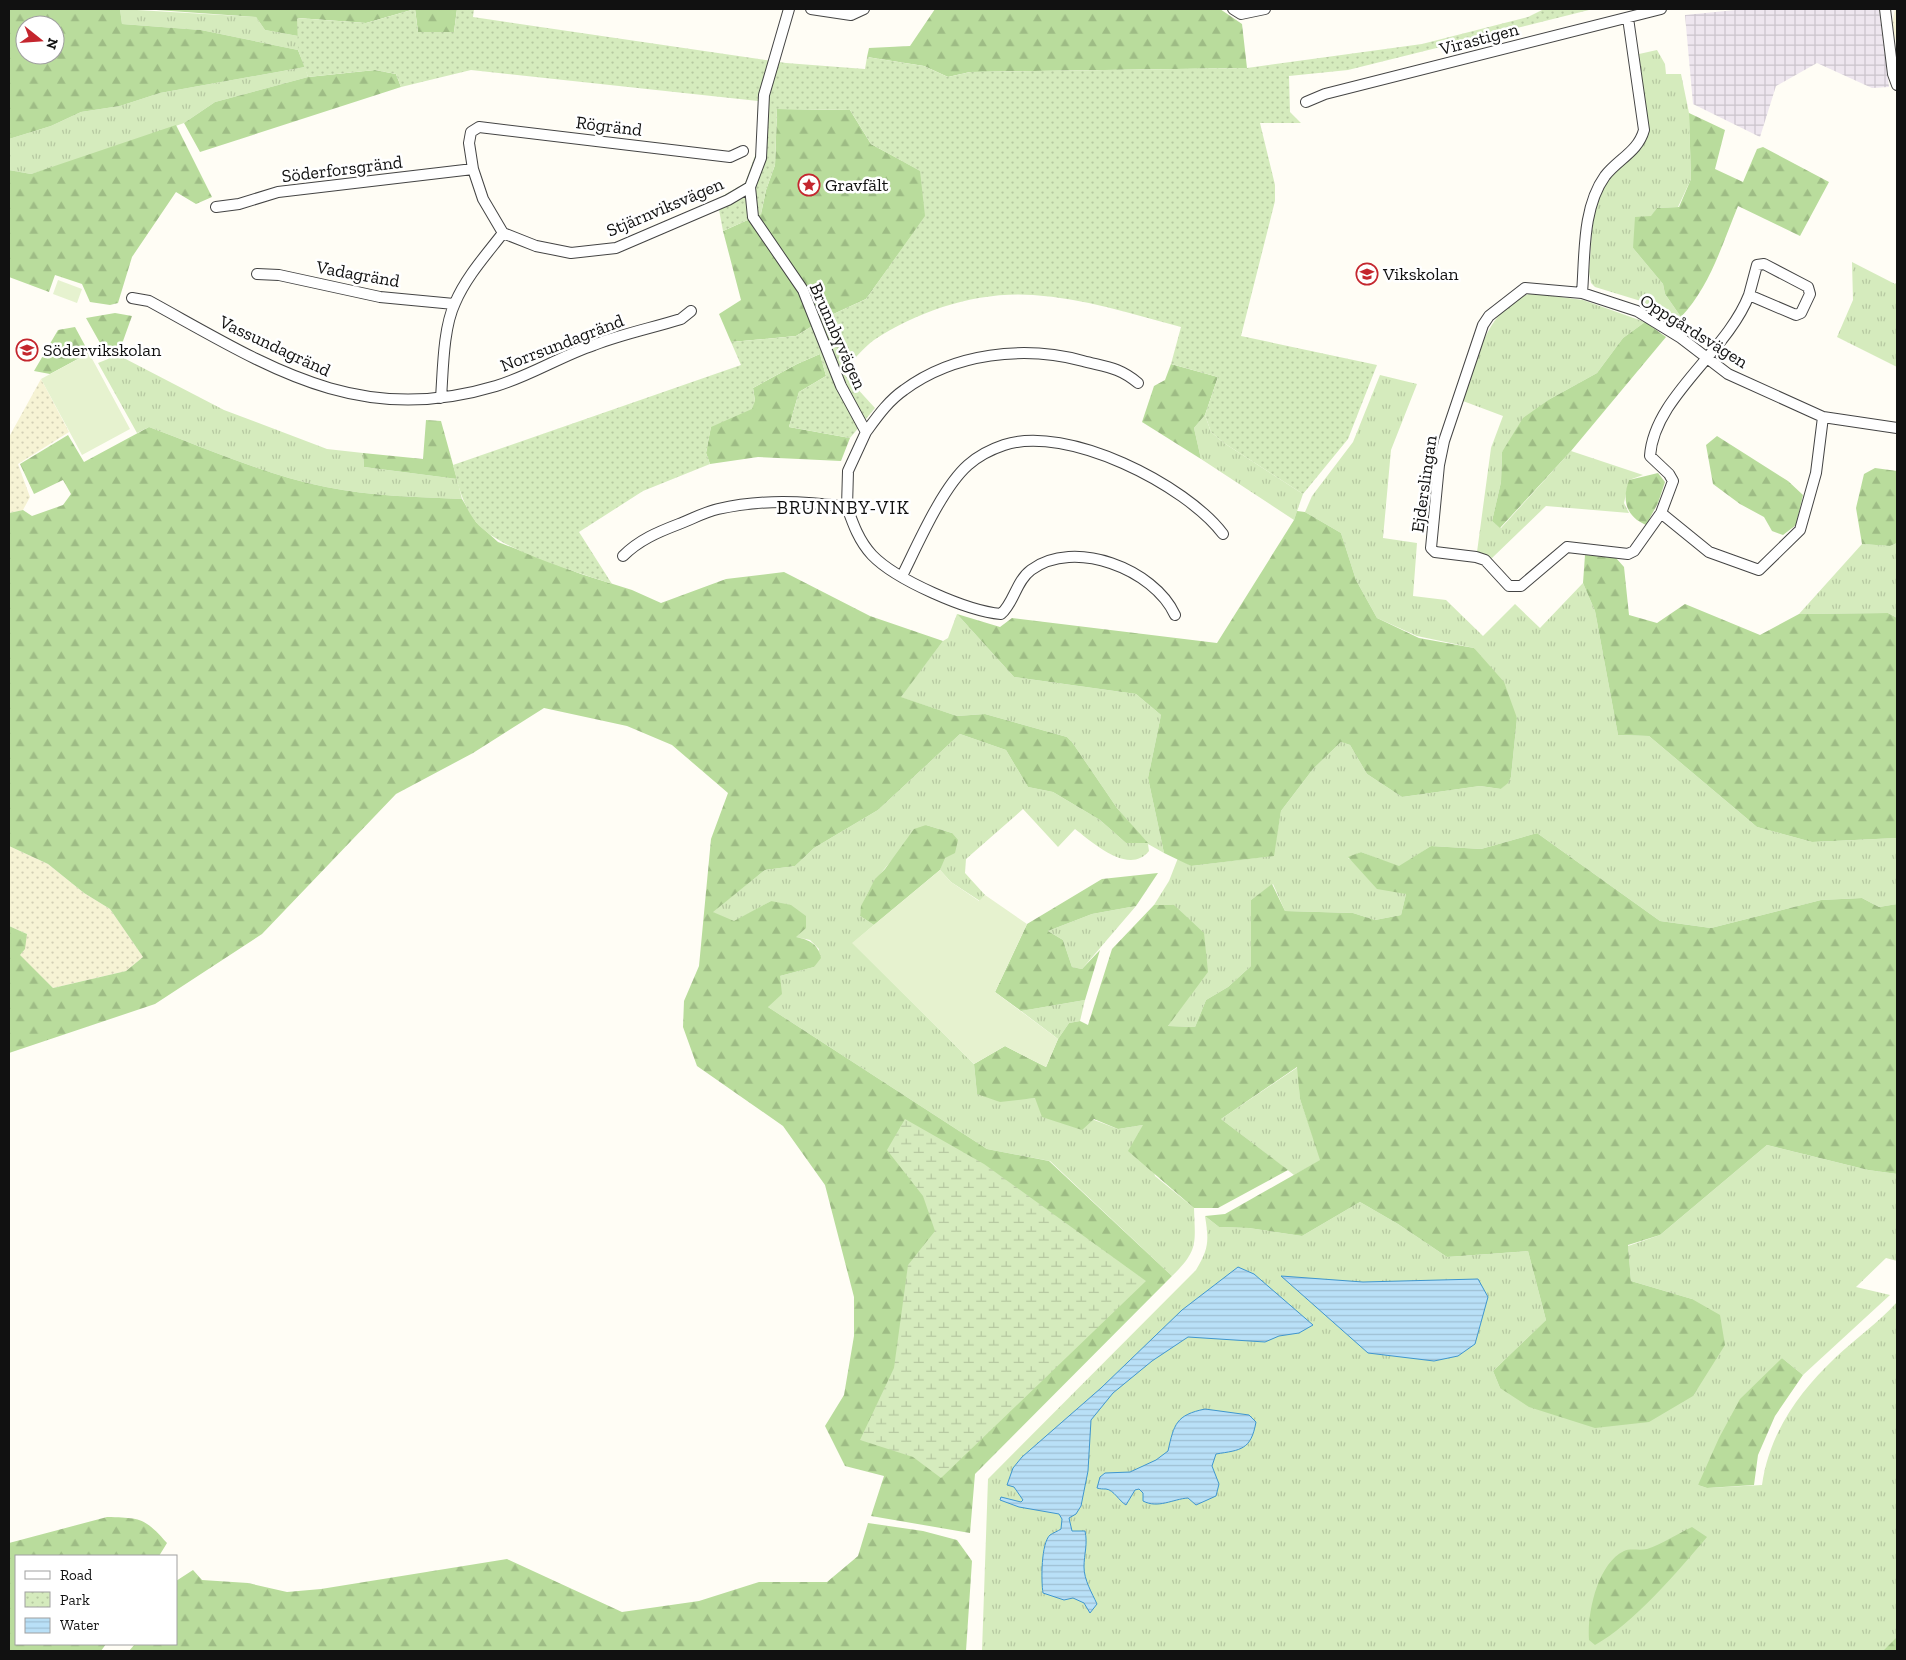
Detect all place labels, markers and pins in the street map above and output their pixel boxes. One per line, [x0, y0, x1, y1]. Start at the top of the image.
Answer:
place icon: Gravfält [797, 173, 821, 197]
place label: Gravfält [825, 174, 889, 196]
school or university icon: Vikskolan [1355, 262, 1379, 286]
place label: Vikskolan [1382, 263, 1459, 285]
school or university icon: Södervikskolan [15, 338, 39, 362]
place label: Södervikskolan [43, 339, 162, 361]

